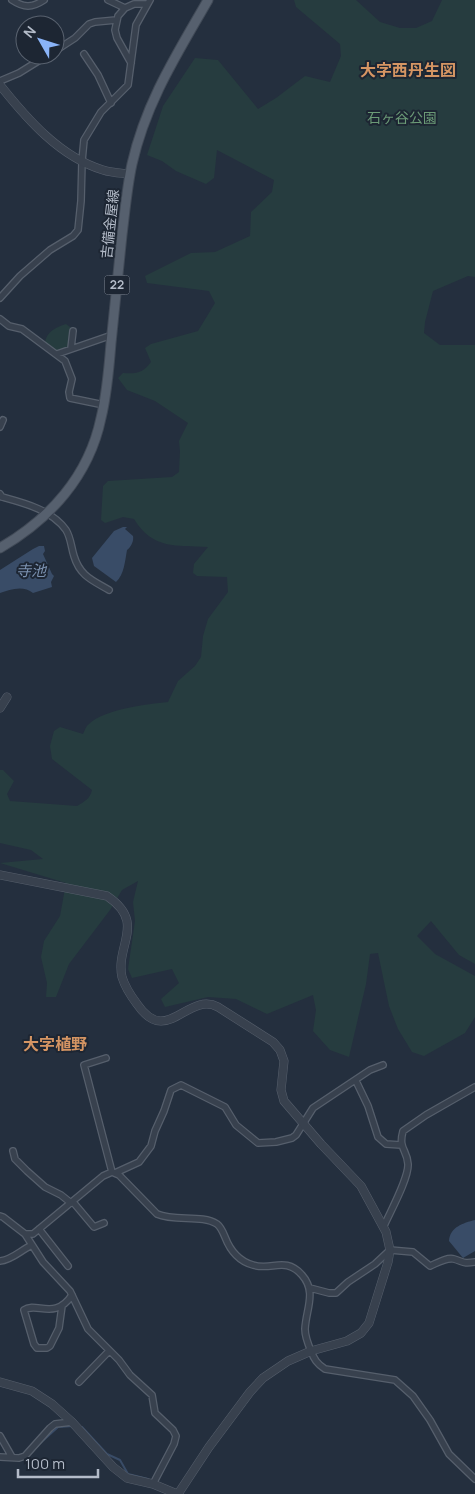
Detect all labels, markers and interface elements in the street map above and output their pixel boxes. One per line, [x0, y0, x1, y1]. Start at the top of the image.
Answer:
north arrow [15, 15, 65, 65]
text: N [19, 22, 40, 41]
district label: 大字西丹生図 [360, 59, 456, 81]
park label: 石ヶ谷公園 [367, 108, 437, 127]
street label: 吉備金屋線 [96, 188, 123, 260]
road number: 22 [104, 276, 130, 294]
water label: 寺池 [16, 560, 48, 581]
district label: 大字植野 [23, 1033, 87, 1055]
scale bar [18, 1446, 98, 1478]
text: 100 m [25, 1453, 65, 1474]

